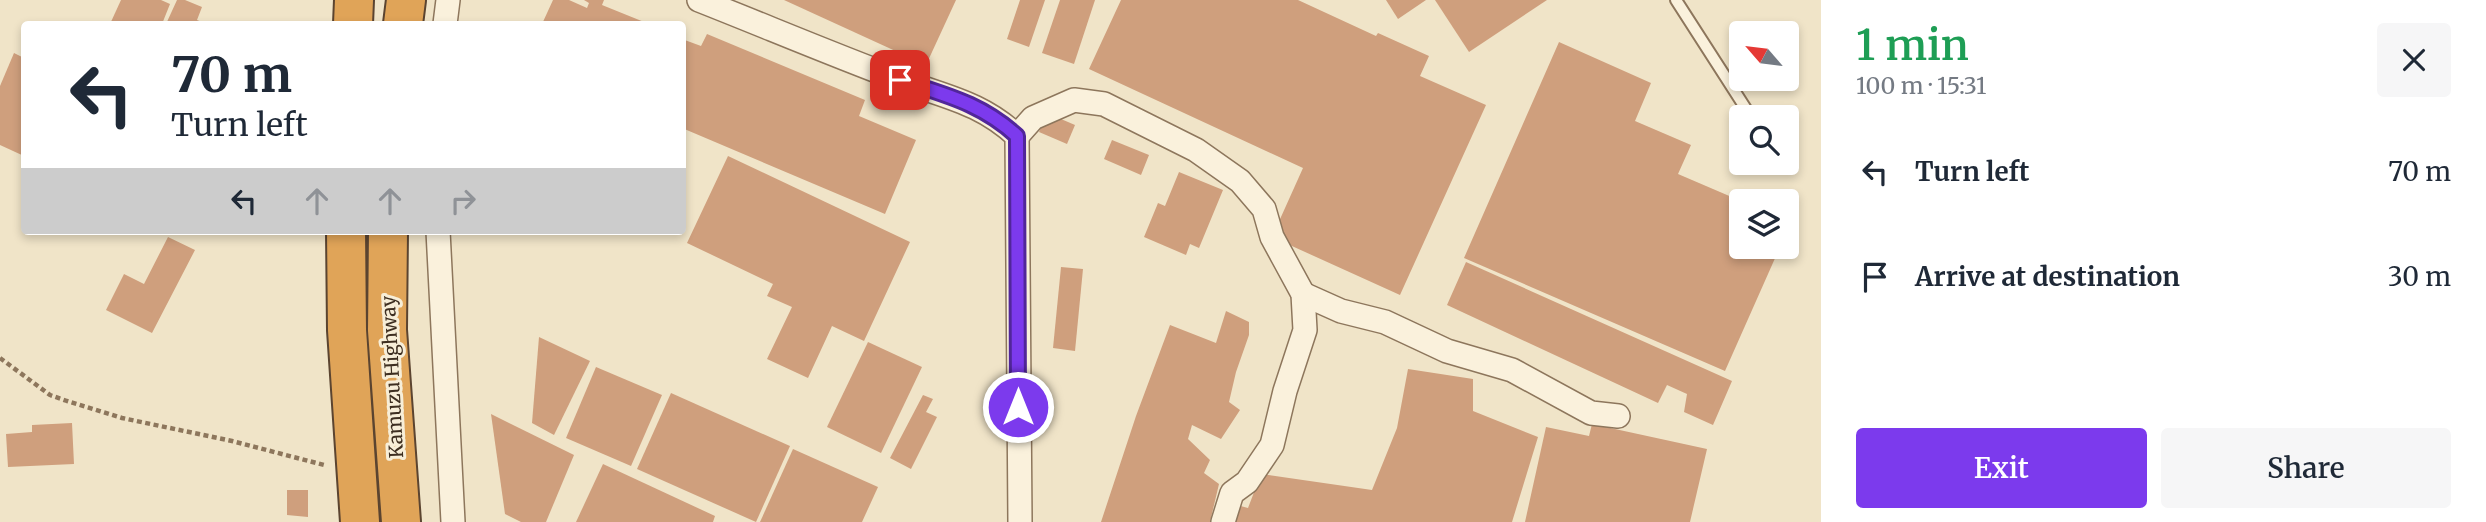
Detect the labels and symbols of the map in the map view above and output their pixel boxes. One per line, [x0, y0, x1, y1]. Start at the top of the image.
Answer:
north arrow [1729, 21, 1799, 91]
pin [870, 50, 930, 110]
street label: Kamuzu Highway [376, 295, 408, 459]
position arrow [981, 370, 1055, 444]

